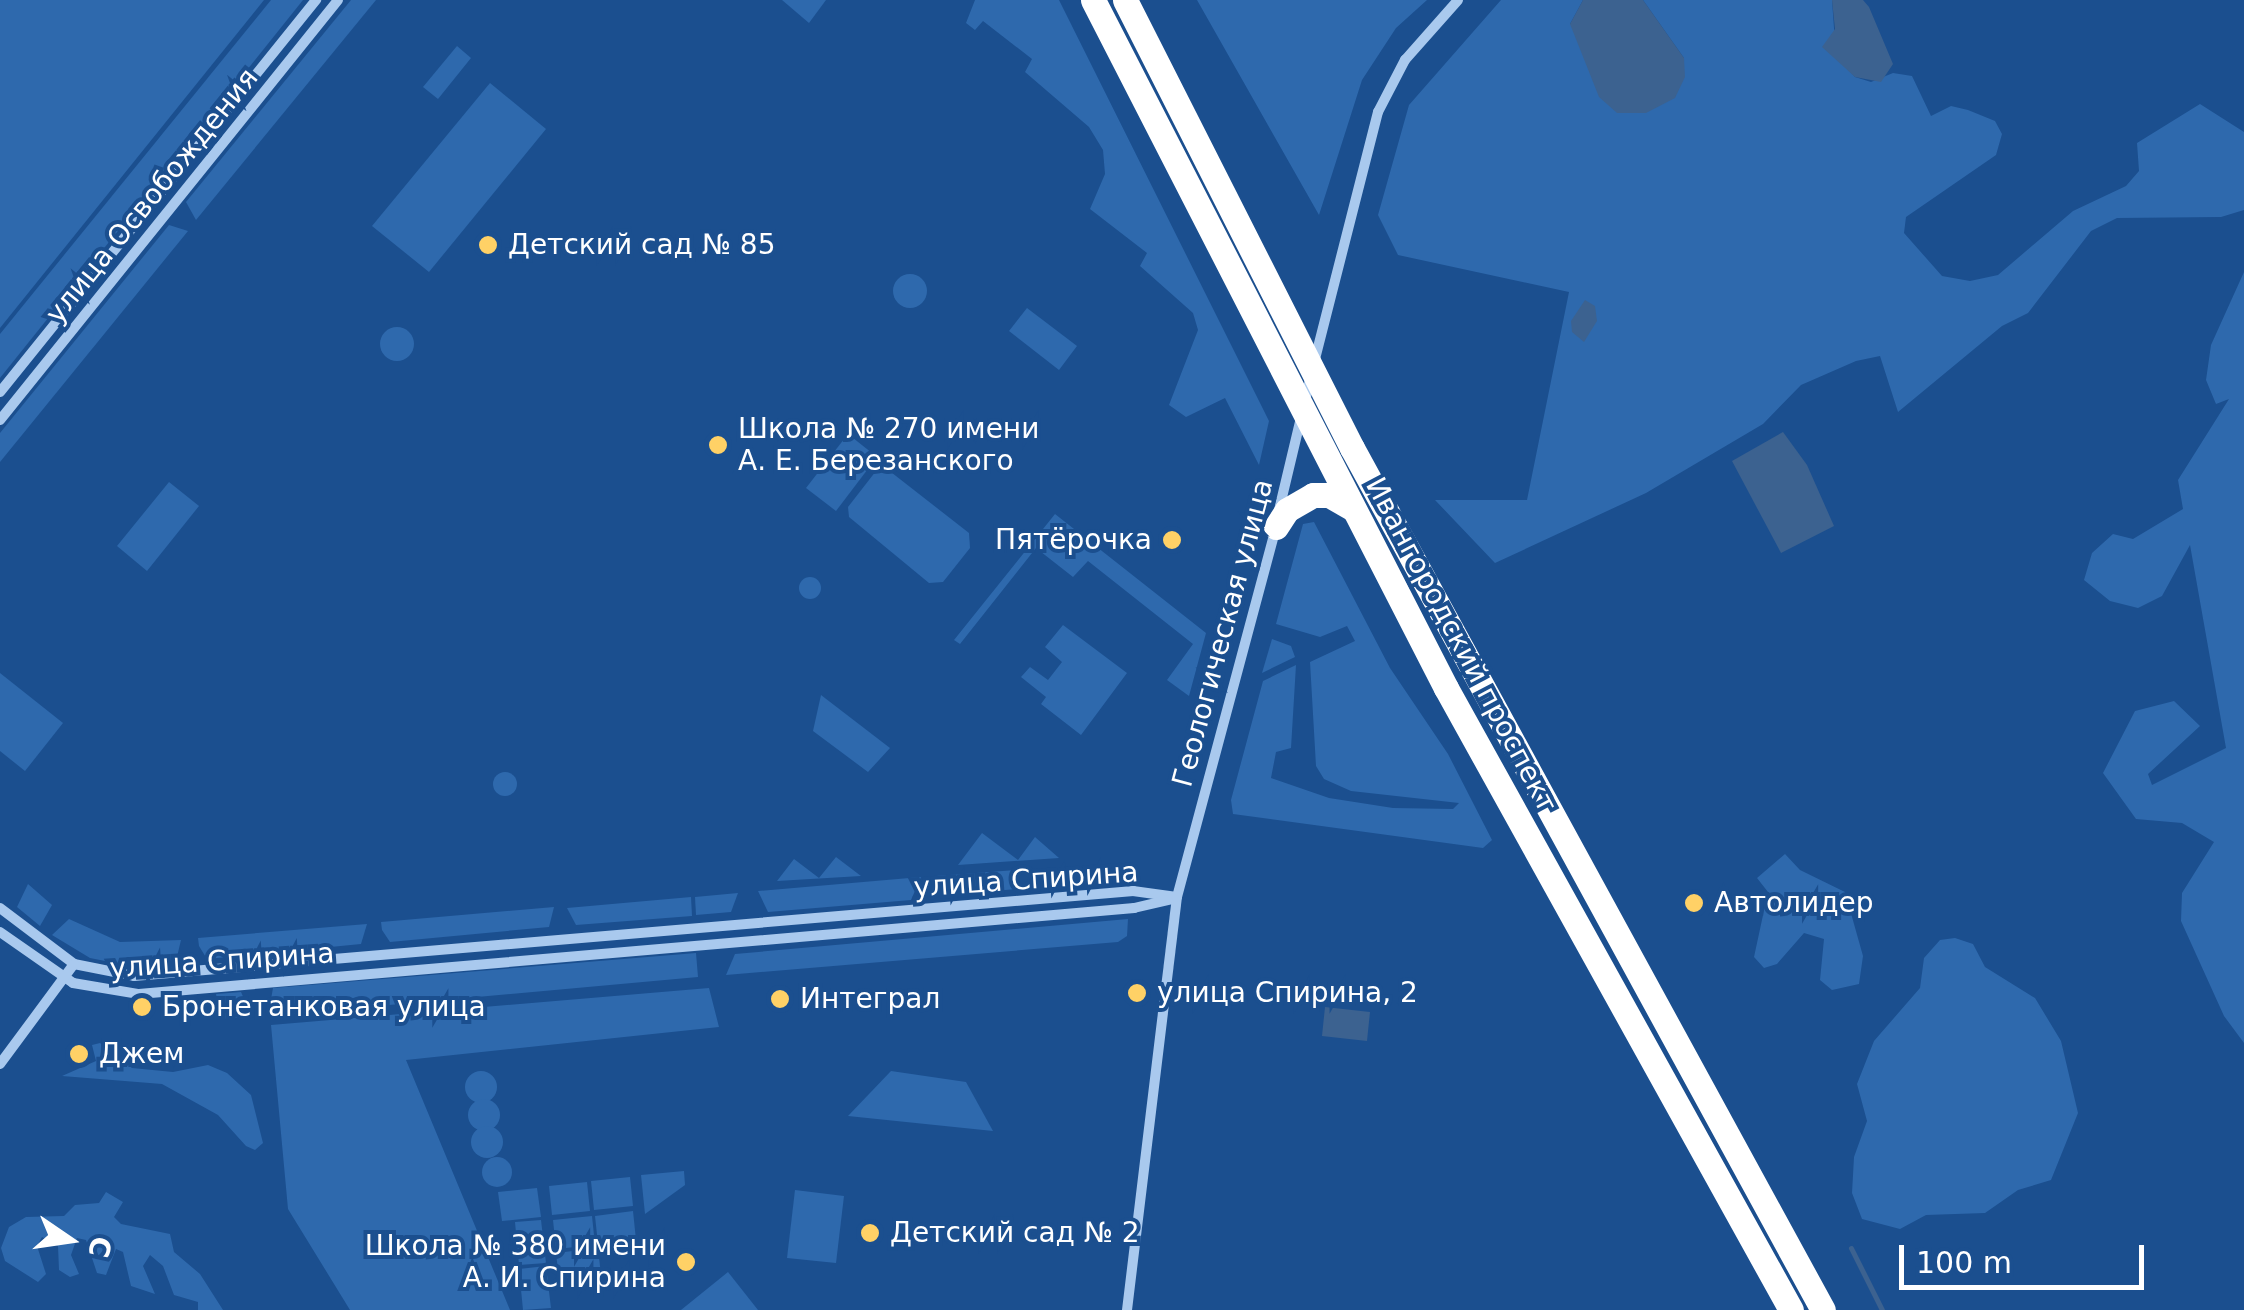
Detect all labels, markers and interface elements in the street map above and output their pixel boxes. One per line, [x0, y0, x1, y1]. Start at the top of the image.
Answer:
street label: улица Освобождения [39, 62, 265, 330]
place label: Детский сад № 85 [508, 228, 775, 262]
marker: Детский сад № 85 [477, 234, 499, 256]
place label: Школа № 270 имени А. Е. Березанского [738, 412, 1039, 478]
marker: Школа № 270 имени А. Е. Березанского [707, 434, 729, 456]
street label: Ивангородский проспект [1358, 472, 1564, 818]
street label: Геологическая улица [1166, 475, 1280, 791]
place label: Пятёрочка [995, 523, 1152, 557]
marker: Пятёрочка [1161, 529, 1183, 551]
street label: улица Спирина [912, 855, 1140, 905]
place label: Автолидер [1714, 886, 1874, 920]
marker: Автолидер [1683, 892, 1705, 914]
street label: улица Спирина [108, 936, 336, 986]
place label: улица Спирина, 2 [1157, 976, 1418, 1010]
place label: Интеграл [800, 982, 940, 1016]
marker: улица Спирина, 2 [1126, 982, 1148, 1004]
marker: Интеграл [769, 988, 791, 1010]
place label: Бронетанковая улица [162, 990, 486, 1024]
marker: Бронетанковая улица [131, 996, 153, 1018]
place label: Джем [99, 1037, 184, 1071]
marker: Джем [68, 1043, 90, 1065]
north arrow [20, 1190, 120, 1290]
place label: Детский сад № 2 [890, 1216, 1140, 1250]
marker: Детский сад № 2 [859, 1222, 881, 1244]
scale bar [1904, 1225, 2149, 1287]
place label: Школа № 380 имени А. И. Спирина [365, 1229, 666, 1295]
text: С [81, 1233, 118, 1261]
text: 100 m [1916, 1245, 2012, 1280]
marker: Школа № 380 имени А. И. Спирина [675, 1251, 697, 1273]

